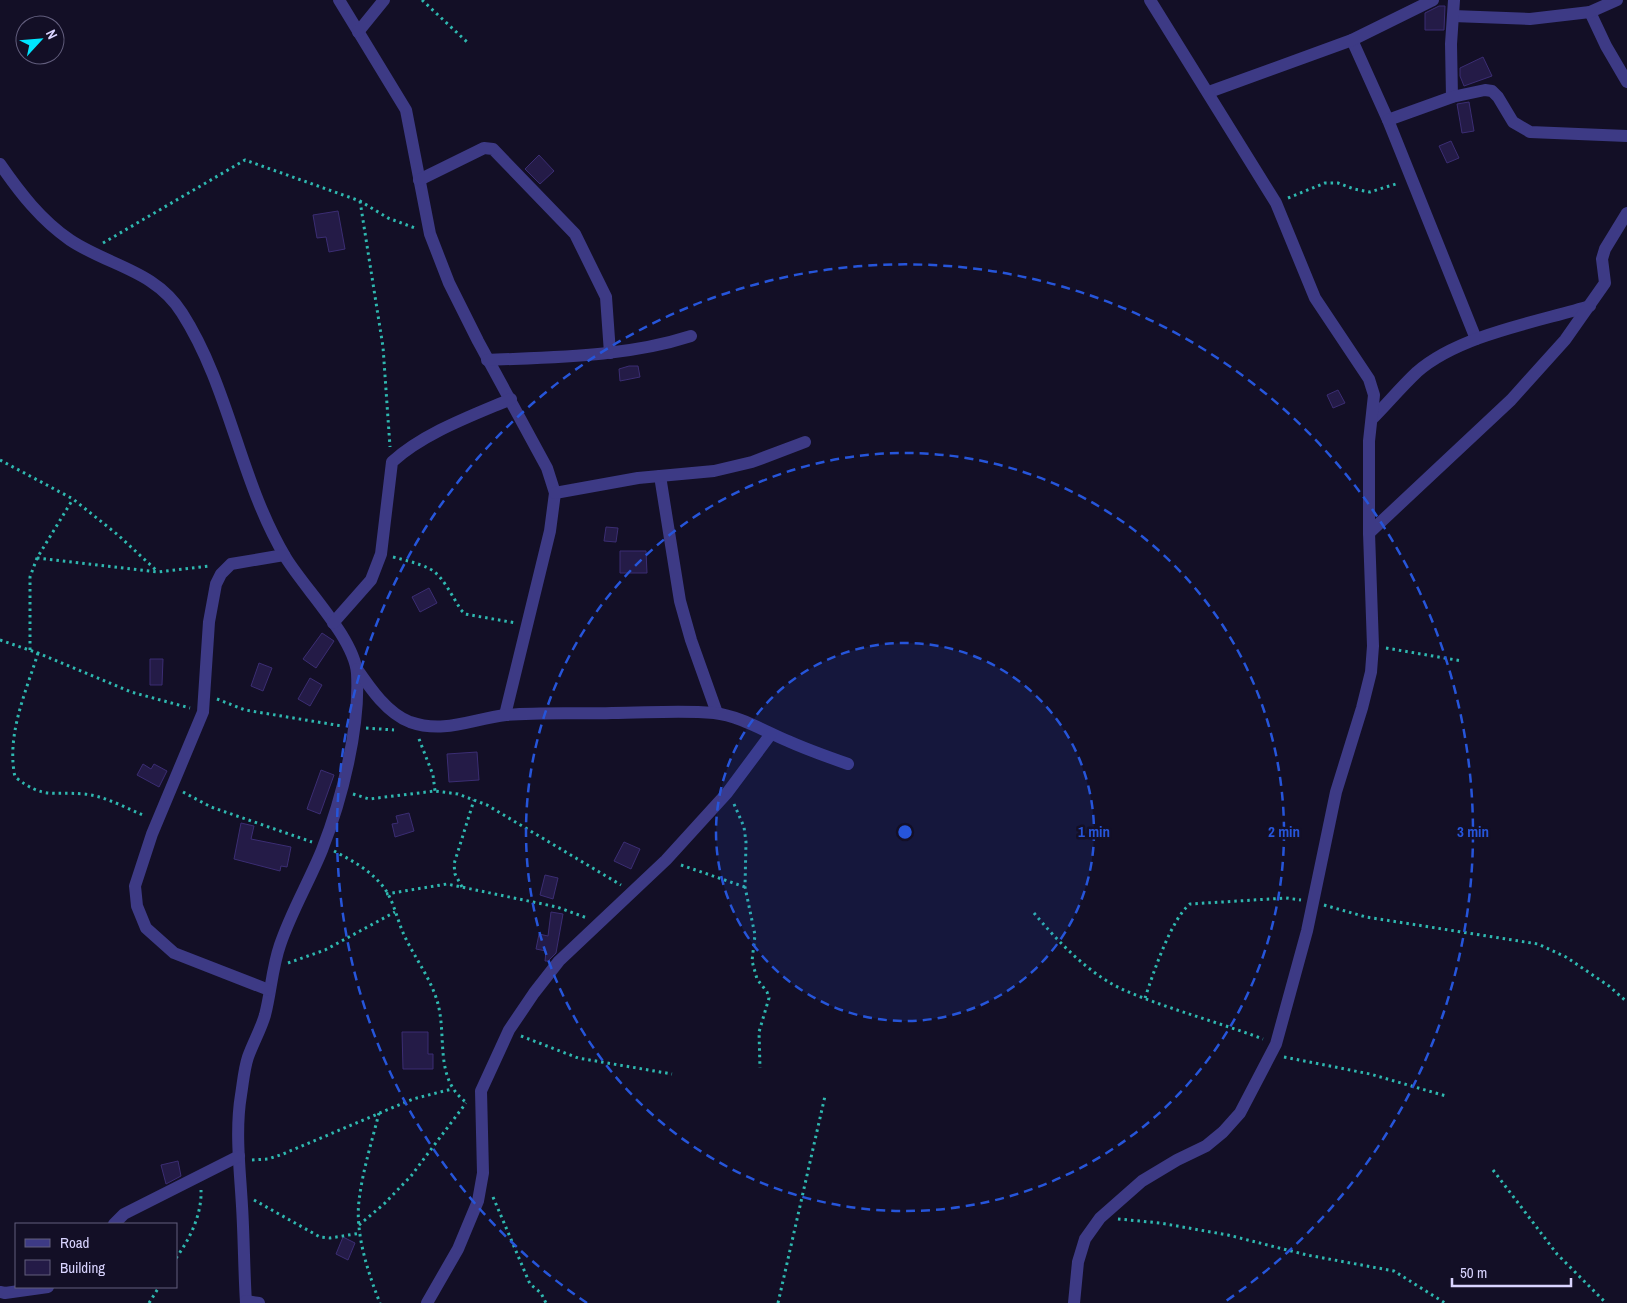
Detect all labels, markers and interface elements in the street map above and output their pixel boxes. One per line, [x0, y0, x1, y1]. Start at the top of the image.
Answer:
north arrow [15, 15, 65, 65]
text: N [42, 27, 62, 42]
text: 1 min [1078, 821, 1110, 842]
text: 2 min [1268, 821, 1300, 842]
text: 3 min [1457, 821, 1489, 842]
centre of rings [896, 823, 914, 841]
legend [15, 1223, 178, 1288]
text: Road [60, 1232, 89, 1253]
scale bar [1452, 1256, 1571, 1288]
text: Building [60, 1257, 105, 1278]
text: 50 m [1460, 1262, 1487, 1283]

